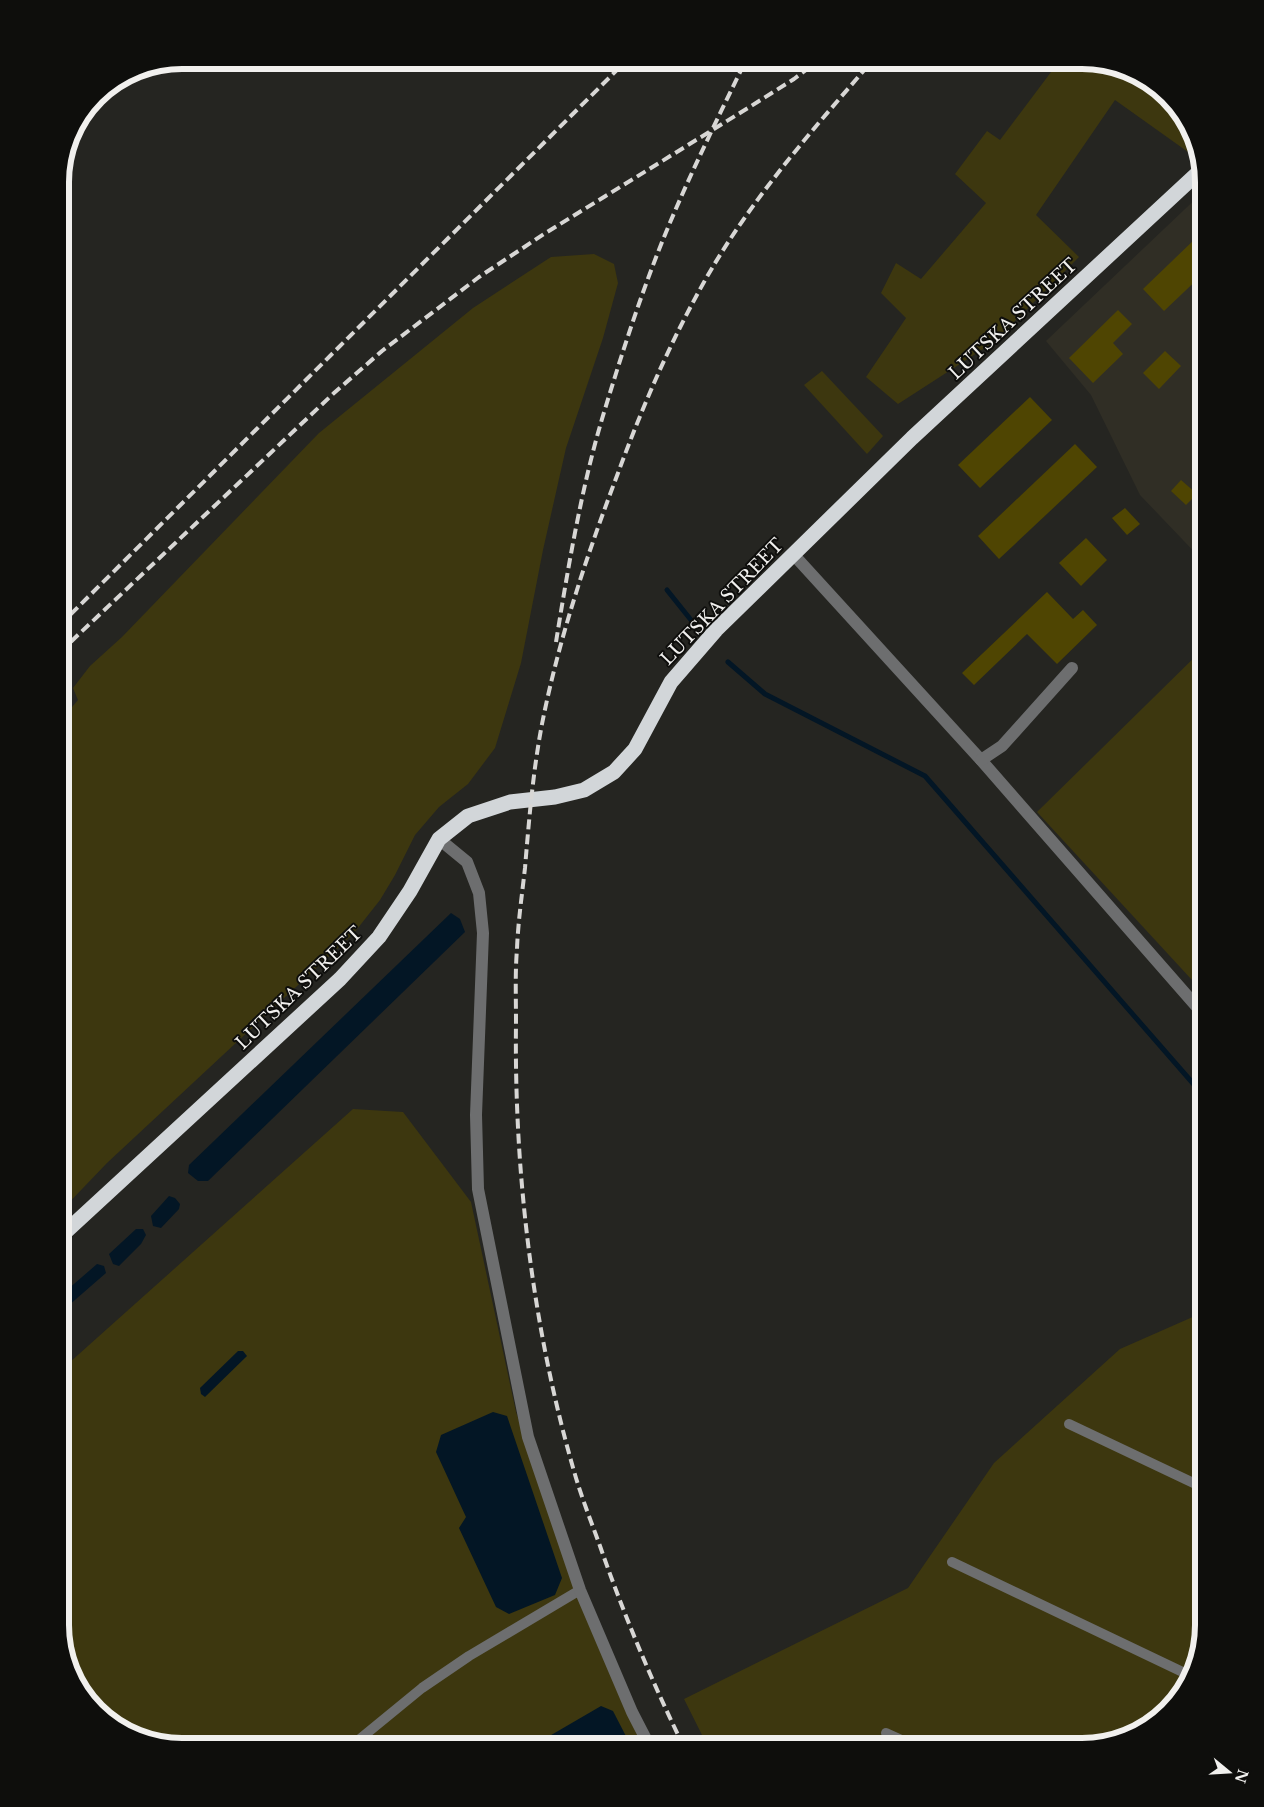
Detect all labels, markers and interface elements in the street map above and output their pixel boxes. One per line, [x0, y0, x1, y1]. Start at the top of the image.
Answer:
street label: LUTSKA STREET [944, 254, 1082, 384]
street label: LUTSKA STREET [656, 534, 788, 670]
street label: LUTSKA STREET [231, 922, 367, 1054]
north arrow [1204, 1747, 1254, 1797]
text: N [1231, 1767, 1252, 1785]

